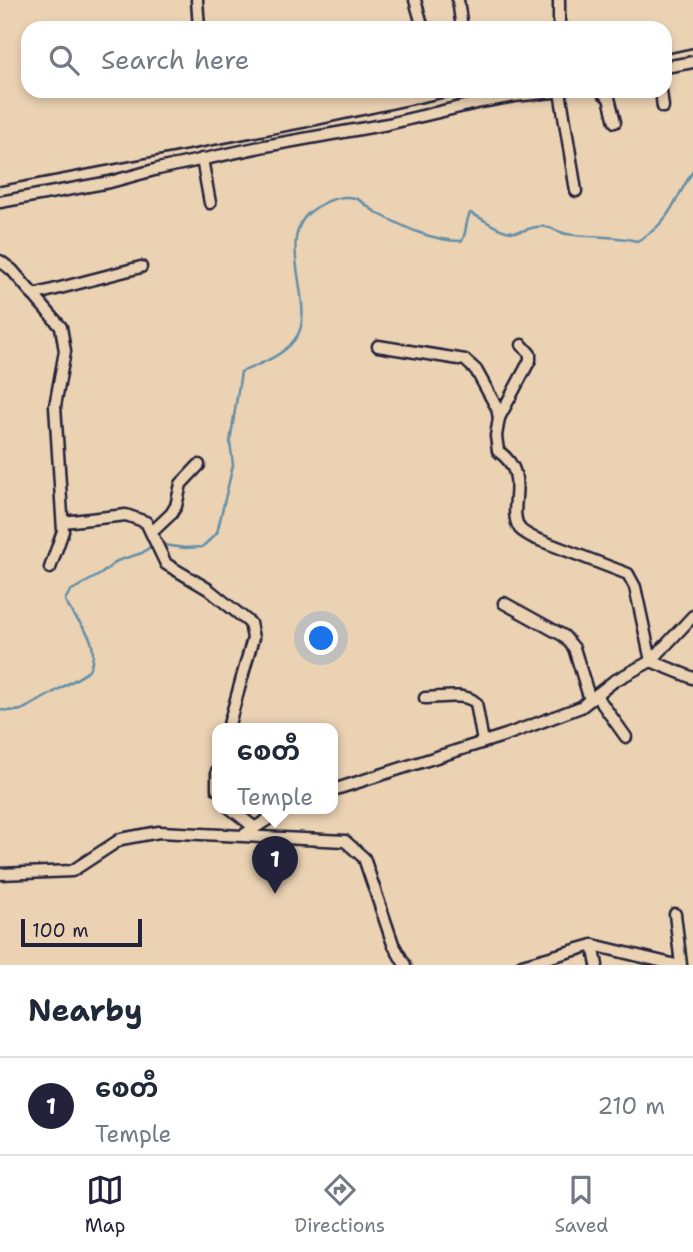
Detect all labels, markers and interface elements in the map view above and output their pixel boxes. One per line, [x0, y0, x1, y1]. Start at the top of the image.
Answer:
search box [21, 21, 672, 98]
icon: search [45, 41, 83, 79]
text: Search here [101, 42, 250, 77]
your location [304, 621, 338, 655]
popup [212, 723, 338, 814]
text: စေတီ [237, 733, 300, 768]
text: Temple [237, 782, 313, 812]
pin: 1 [252, 836, 298, 894]
scale bar [21, 916, 142, 948]
text: 100 m [32, 918, 89, 943]
text: Nearby [28, 990, 143, 1031]
text: စေတီ [95, 1070, 158, 1105]
text: 1 [46, 1091, 56, 1121]
text: 210 m [597, 1091, 665, 1121]
text: Temple [95, 1119, 172, 1149]
tab: Map [85, 1171, 125, 1238]
tab: Directions [295, 1171, 385, 1238]
tab: Saved [554, 1171, 608, 1238]

